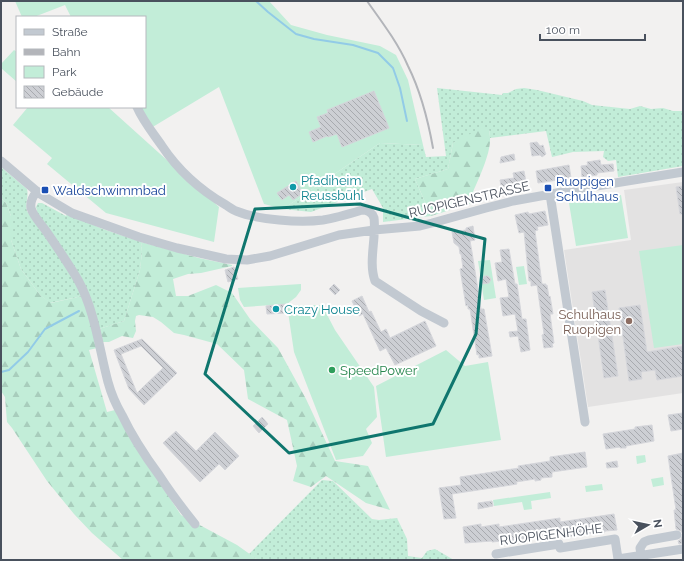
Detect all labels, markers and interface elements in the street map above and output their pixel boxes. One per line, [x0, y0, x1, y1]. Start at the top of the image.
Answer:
legend [16, 16, 146, 108]
scale bar [540, 16, 645, 42]
text: 100 m [546, 23, 580, 37]
text: Straße [52, 25, 88, 39]
text: Bahn [52, 45, 81, 59]
text: Park [52, 65, 77, 79]
text: Gebäude [52, 85, 103, 99]
place label: Pfadiheim Reussbühl [301, 173, 365, 203]
place label: Ruopigen Schulhaus [556, 174, 619, 204]
street label: RUOPIGENSTRASSE [407, 178, 531, 221]
marker: Pfadiheim Reussbühl [288, 182, 298, 192]
place label: Waldschwimmbad [53, 183, 166, 198]
marker: Ruopigen Schulhaus [543, 183, 553, 193]
marker: Waldschwimmbad [40, 185, 50, 195]
place label: Crazy House [284, 302, 360, 317]
marker: Crazy House [271, 304, 281, 314]
place label: Schulhaus Ruopigen [558, 307, 621, 337]
marker: Schulhaus Ruopigen [624, 316, 634, 326]
place label: SpeedPower [340, 363, 418, 378]
marker: SpeedPower [327, 365, 337, 375]
north arrow [628, 505, 668, 545]
text: N [650, 518, 664, 529]
street label: RUOPIGENHÖHE [499, 520, 603, 548]

